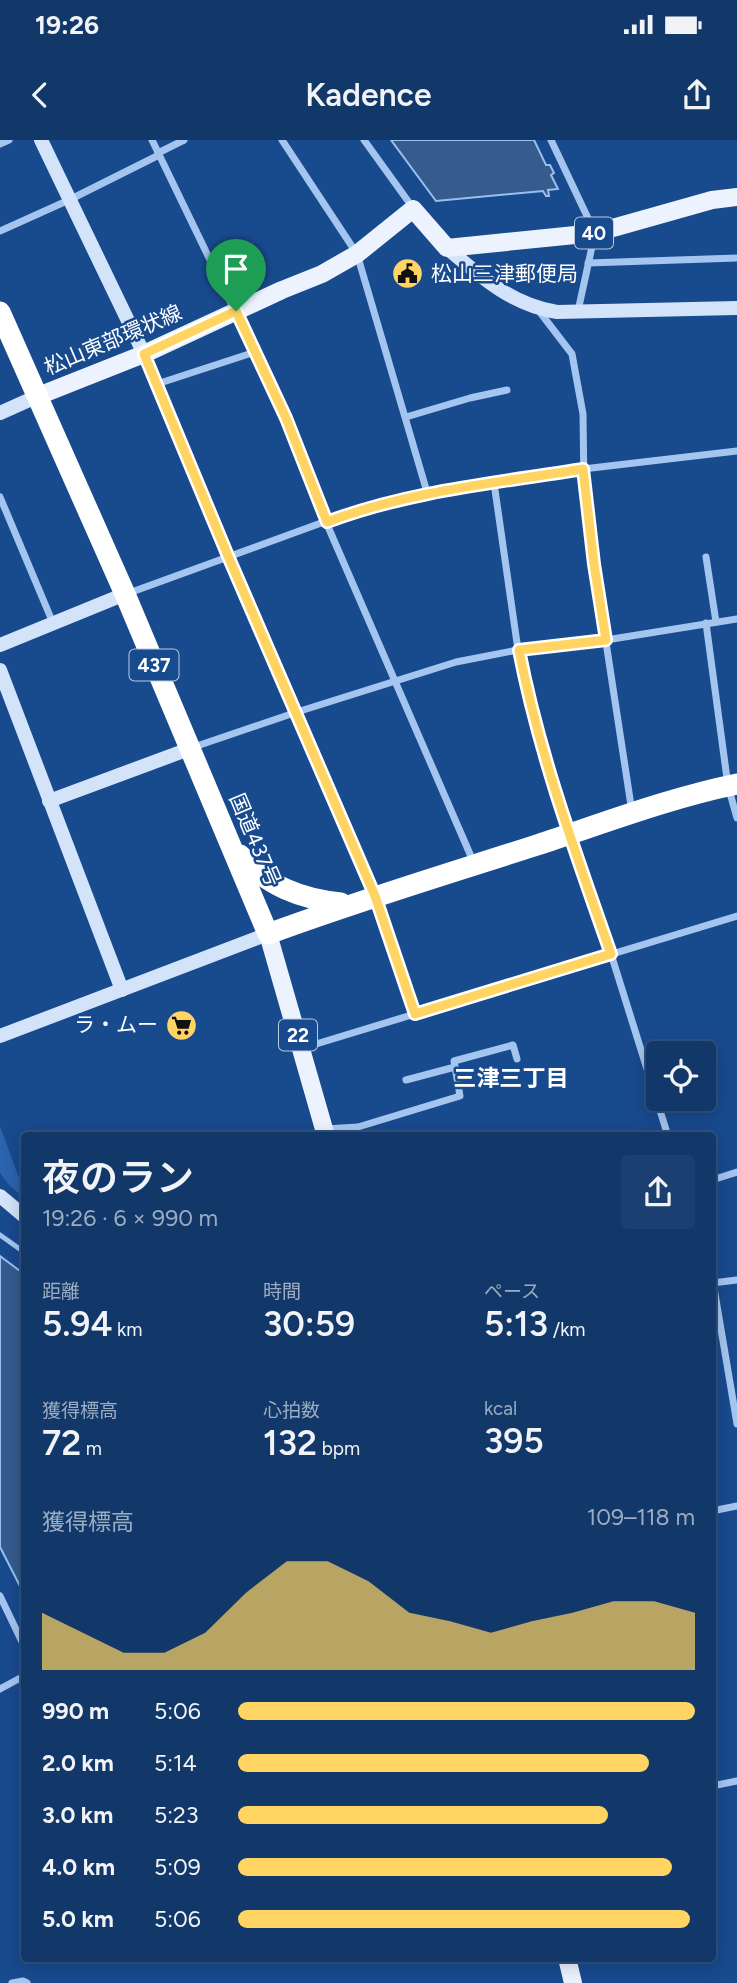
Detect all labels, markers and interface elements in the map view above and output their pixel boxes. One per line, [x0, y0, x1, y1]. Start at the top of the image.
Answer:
text: 19:26 [35, 9, 99, 41]
icon: back [21, 76, 59, 114]
text: Kadence [305, 76, 432, 114]
icon: share [678, 76, 716, 114]
road number: 40 [575, 218, 613, 248]
pin [206, 239, 266, 311]
icon: arrive [217, 250, 255, 288]
public building icon: 松山三津郵便局 [391, 257, 425, 291]
place label: 松山三津郵便局 [431, 261, 578, 286]
street label: 松山東部環状線 [40, 299, 185, 380]
road number: 437 [130, 650, 178, 680]
street label: 国道437号 [225, 789, 286, 890]
supermarket icon: ラ・ムー [164, 1008, 198, 1042]
place label: ラ・ムー [74, 1012, 158, 1037]
road number: 22 [279, 1020, 317, 1051]
map controls [646, 1041, 716, 1111]
button: locate [646, 1041, 716, 1111]
district label: 三津三丁目 [454, 1064, 569, 1092]
text: 夜のラン [42, 1155, 194, 1201]
button: share [621, 1155, 695, 1229]
text: 19:26 · 6 × 990 m [42, 1204, 218, 1232]
text: 距離 [42, 1280, 80, 1303]
text: 時間 [263, 1280, 301, 1303]
text: ペース [484, 1280, 540, 1303]
text: 5.94 [42, 1303, 112, 1345]
text: 30:59 [263, 1303, 355, 1345]
text: 5:13 [484, 1303, 548, 1345]
text: km [112, 1318, 143, 1341]
text: /km [548, 1318, 586, 1341]
text: kcal [484, 1397, 517, 1420]
text: 獲得標高 [42, 1399, 118, 1422]
text: 心拍数 [263, 1399, 320, 1422]
text: 395 [484, 1420, 544, 1462]
text: 72 [42, 1422, 81, 1464]
text: 132 [263, 1422, 317, 1464]
text: m [81, 1437, 102, 1460]
text: bpm [317, 1437, 360, 1460]
text: 109–118 m [587, 1503, 695, 1531]
text: 獲得標高 [42, 1508, 134, 1536]
text: 990 m [42, 1697, 109, 1725]
text: 5:06 [154, 1697, 201, 1725]
text: 2.0 km [42, 1749, 114, 1777]
text: 5:14 [154, 1749, 197, 1777]
text: 3.0 km [42, 1801, 113, 1829]
text: 5:23 [154, 1801, 198, 1829]
text: 4.0 km [42, 1853, 115, 1881]
text: 5:09 [154, 1853, 201, 1881]
text: 5.0 km [42, 1905, 114, 1933]
text: 5:06 [154, 1905, 201, 1933]

